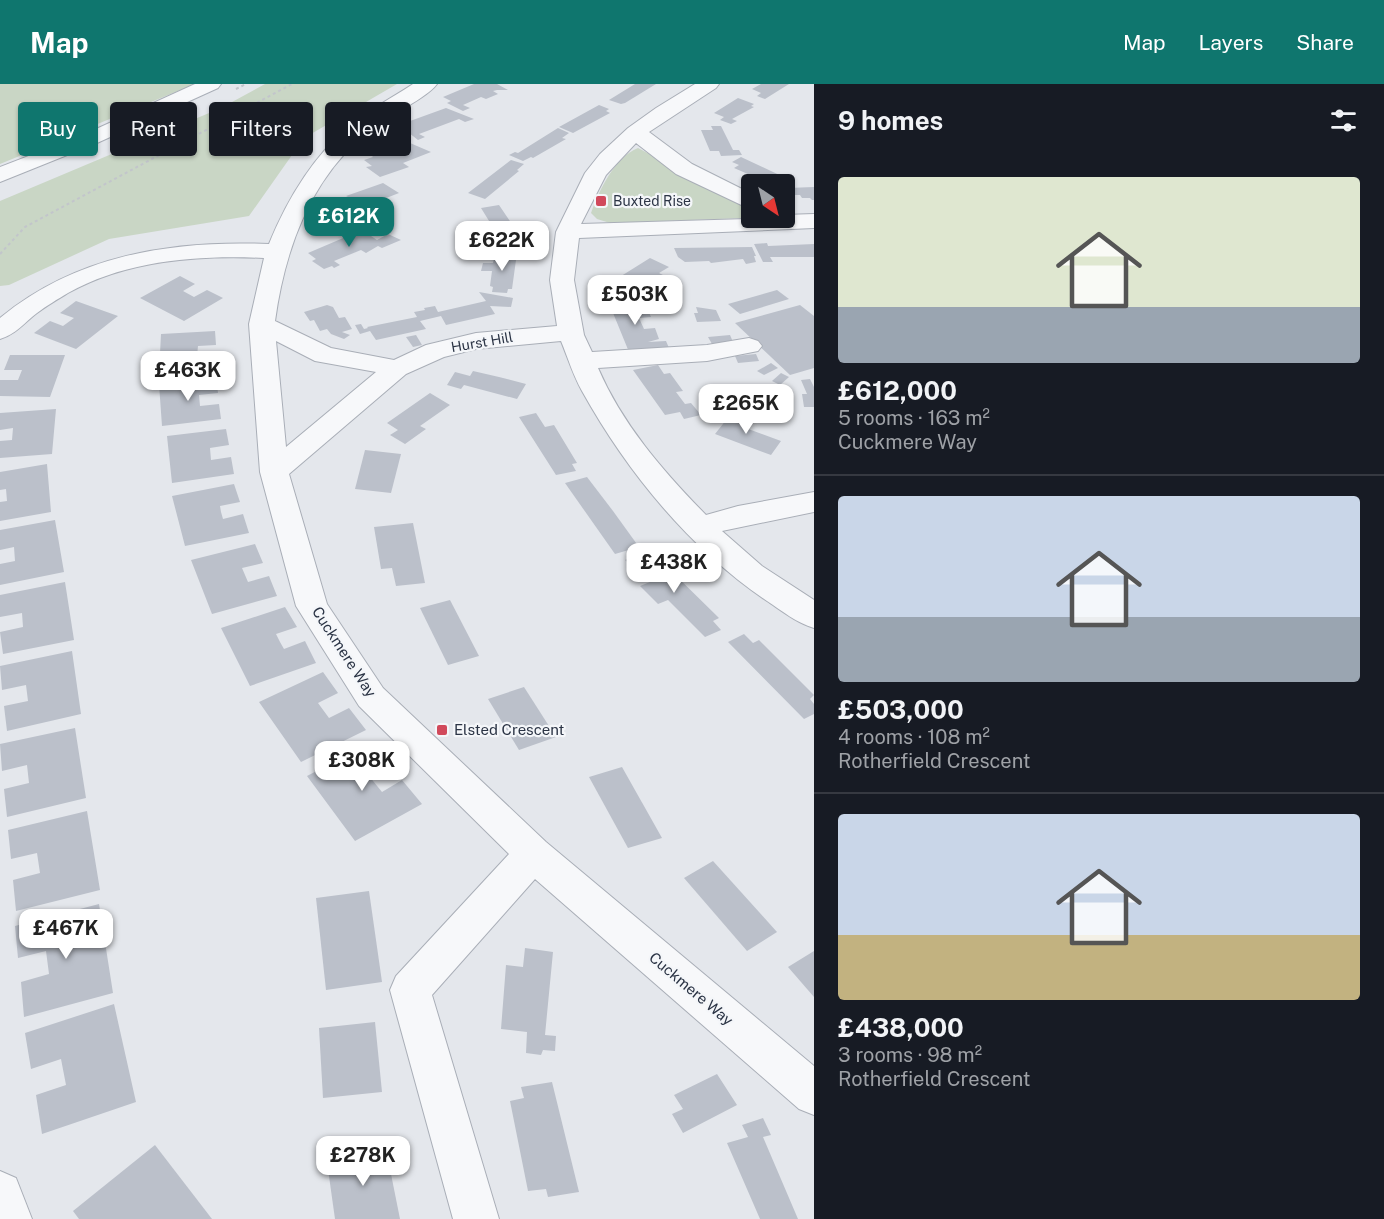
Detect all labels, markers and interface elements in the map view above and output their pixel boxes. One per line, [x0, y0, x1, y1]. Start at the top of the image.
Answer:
text: Map [30, 26, 89, 59]
text: Map [1123, 30, 1166, 55]
text: Layers [1199, 30, 1263, 55]
text: Share [1296, 30, 1354, 55]
chip: Buy [18, 102, 98, 156]
chip: Rent [110, 102, 197, 156]
chip: Filters [209, 102, 313, 156]
chip: New [325, 102, 411, 156]
icon: filters [1327, 104, 1360, 137]
text: 9 homes [838, 105, 943, 136]
north arrow [741, 174, 795, 228]
map controls [741, 174, 795, 228]
place label: Buxted Rise [613, 193, 691, 209]
marker: Buxted Rise [594, 194, 608, 208]
pin: £612K [307, 197, 391, 248]
text: £612K [318, 204, 380, 228]
icon: home [1045, 216, 1153, 324]
pin: £622K [460, 221, 544, 272]
text: £622K [469, 228, 535, 252]
pin: £503K [593, 275, 677, 326]
text: £503K [602, 282, 668, 306]
street label: Hurst Hill [450, 329, 514, 355]
pin: £463K [146, 351, 230, 402]
text: £463K [155, 358, 221, 382]
text: £612,000 [838, 375, 957, 406]
pin: £265K [704, 384, 788, 435]
text: £265K [713, 391, 779, 415]
text: 5 rooms · 163 m² [838, 406, 990, 430]
text: Cuckmere Way [838, 430, 977, 454]
icon: home [1045, 535, 1153, 643]
pin: £438K [632, 543, 716, 594]
text: £438K [640, 550, 708, 574]
street label: Cuckmere Way [309, 603, 380, 700]
text: £503,000 [838, 694, 964, 725]
place label: Elsted Crescent [454, 721, 565, 738]
marker: Elsted Crescent [435, 723, 449, 737]
text: 4 rooms · 108 m² [838, 725, 990, 749]
pin: £308K [320, 741, 404, 792]
text: £308K [329, 748, 395, 772]
text: Rotherfield Crescent [838, 749, 1031, 773]
icon: home [1045, 853, 1153, 961]
pin: £467K [24, 909, 108, 960]
text: £467K [33, 916, 99, 940]
street label: Cuckmere Way [646, 949, 737, 1029]
text: £438,000 [838, 1012, 964, 1043]
text: 3 rooms · 98 m² [838, 1043, 982, 1067]
text: Rotherfield Crescent [838, 1067, 1031, 1091]
pin: £278K [321, 1136, 405, 1187]
text: £278K [330, 1143, 396, 1167]

